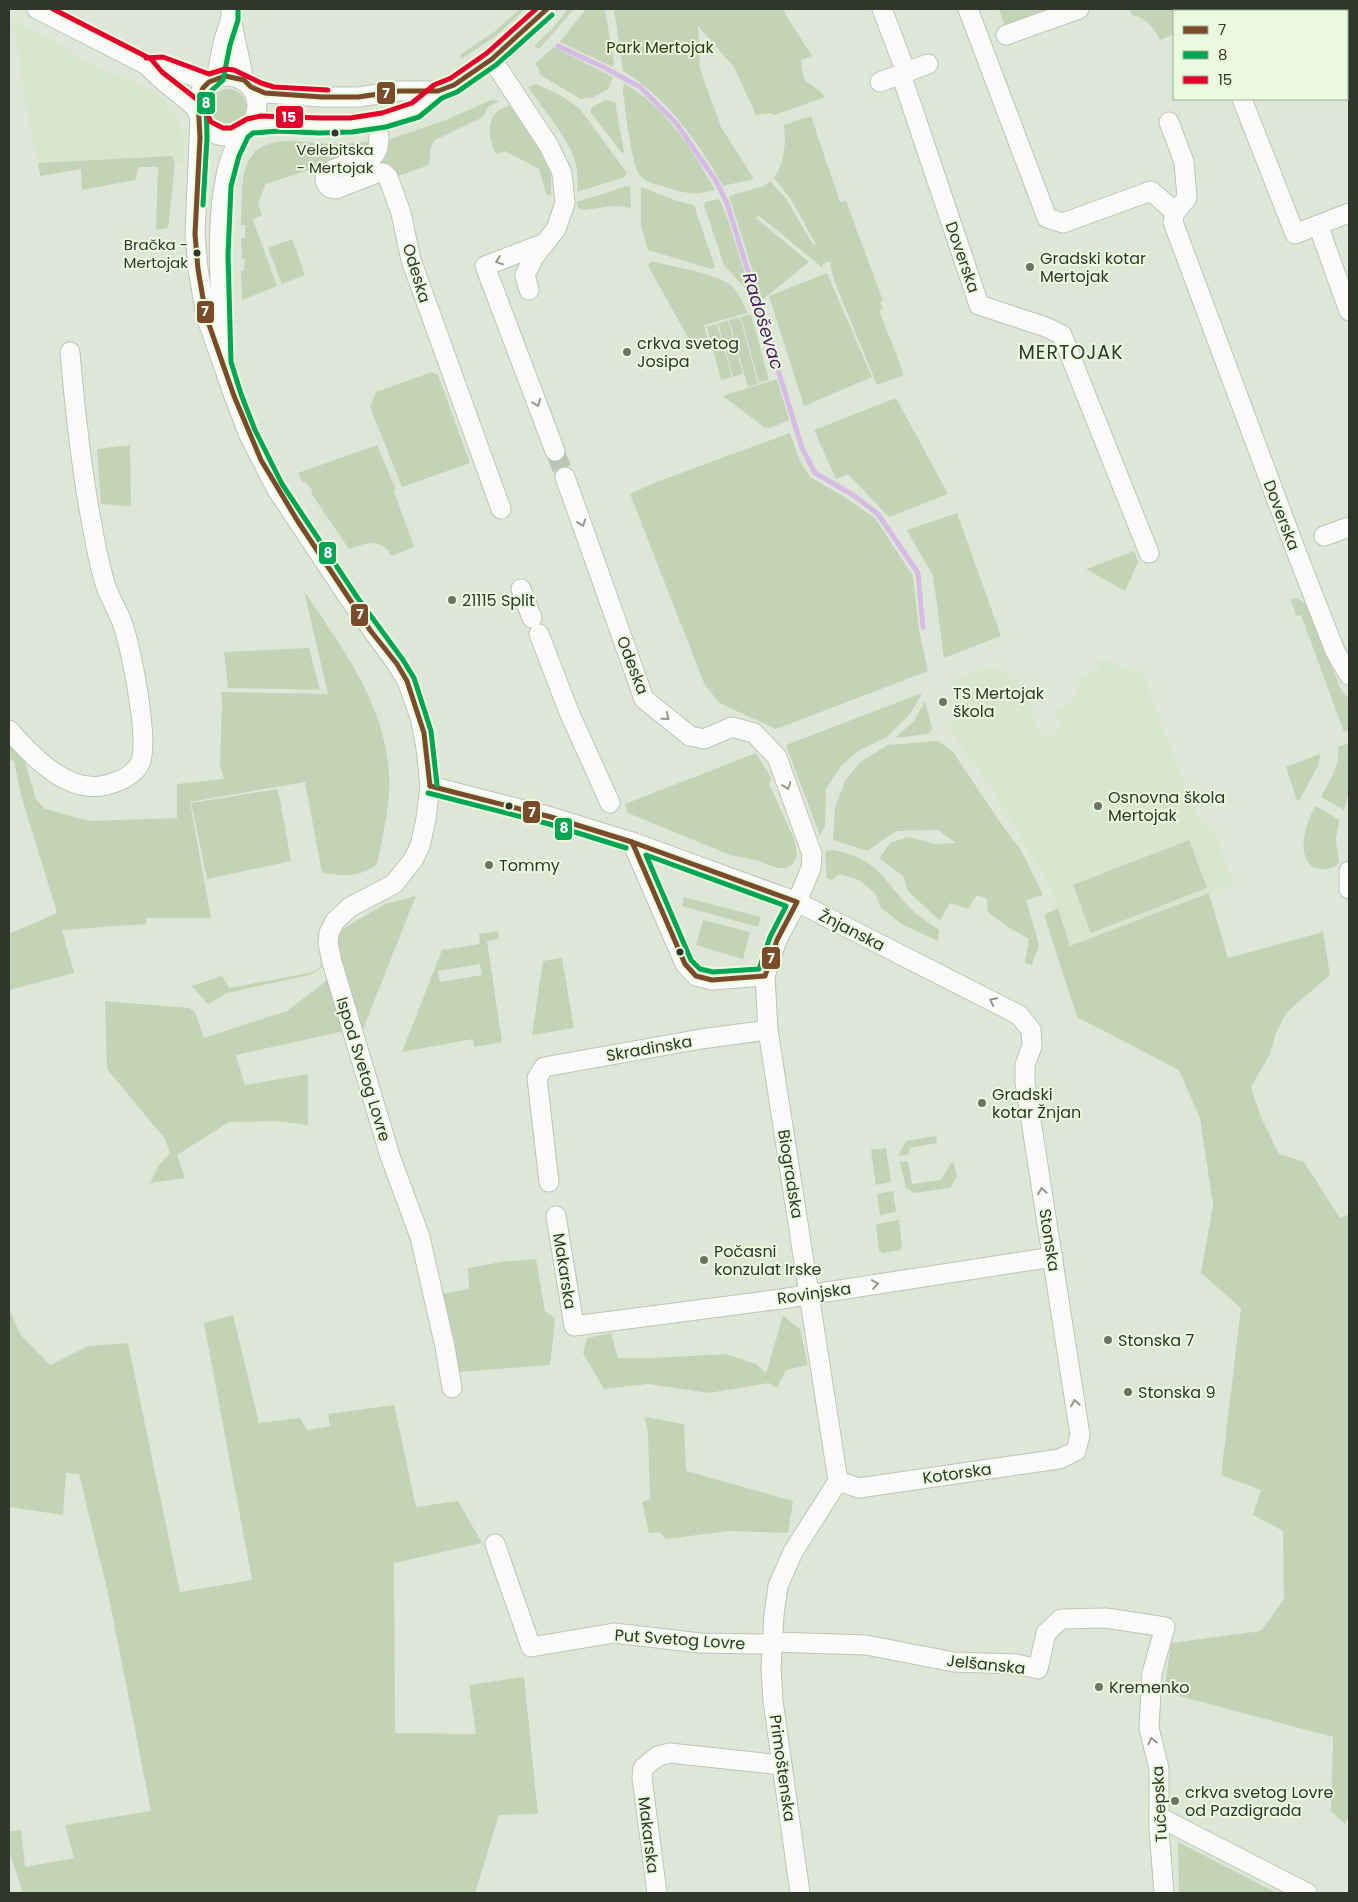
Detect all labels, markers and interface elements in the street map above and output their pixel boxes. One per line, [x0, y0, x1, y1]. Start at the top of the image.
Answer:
legend [1173, 10, 1348, 100]
text: 7 [1218, 19, 1226, 40]
park label: Park Mertojak [606, 36, 714, 59]
text: 8 [1218, 44, 1227, 65]
text: 15 [1218, 69, 1232, 90]
line badge: 7 [376, 81, 396, 105]
text: 7 [382, 83, 390, 103]
line badge: 8 [196, 91, 216, 115]
text: 8 [201, 93, 211, 113]
line badge: 15 [275, 105, 304, 129]
text: 15 [282, 107, 296, 127]
marker: Velebitska - Mertojak [330, 128, 340, 138]
place label: Velebitska - Mertojak [296, 139, 374, 178]
street label: Doverska [940, 219, 985, 296]
place label: Bračka - Mertojak [124, 234, 188, 273]
street label: Odeska [397, 241, 436, 306]
place label: Gradski kotar Mertojak [1040, 247, 1146, 288]
marker: Bračka - Mertojak [192, 248, 202, 258]
one-way arrow [495, 254, 504, 265]
marker: Gradski kotar Mertojak [1024, 261, 1036, 273]
water label: Radoševac [737, 269, 790, 373]
line badge: 7 [196, 300, 215, 324]
text: 7 [201, 301, 209, 321]
place label: crkva svetog Josipa [637, 332, 739, 373]
district label: MERTOJAK [1018, 339, 1124, 366]
marker: crkva svetog Josipa [621, 346, 633, 358]
one-way arrow [531, 399, 541, 407]
street label: Doverska [1258, 477, 1305, 554]
one-way arrow [576, 518, 586, 527]
line badge: 8 [318, 541, 337, 565]
text: 8 [323, 543, 333, 563]
place label: 21115 Split [462, 589, 535, 612]
marker: 21115 Split [446, 594, 458, 606]
line badge: 7 [350, 603, 369, 627]
text: 7 [356, 604, 364, 624]
street label: Odeska [611, 633, 654, 698]
place label: TS Mertojak škola [953, 682, 1045, 723]
marker: TS Mertojak škola [937, 696, 949, 708]
one-way arrow [660, 711, 669, 719]
one-way arrow [781, 782, 791, 790]
place label: Osnovna škola Mertojak [1108, 786, 1225, 827]
line badge: 7 [522, 800, 541, 824]
marker: Osnovna škola Mertojak [1092, 800, 1104, 812]
unlabelled marker [504, 801, 514, 811]
text: 7 [528, 802, 536, 822]
line badge: 8 [554, 817, 573, 841]
text: 8 [559, 818, 569, 838]
place label: Tommy [499, 854, 560, 877]
marker: Tommy [483, 859, 495, 871]
street label: Žnjanska [815, 904, 889, 957]
line badge: 7 [761, 946, 781, 970]
unlabelled marker [675, 947, 685, 957]
text: 7 [767, 948, 775, 968]
street label: Ispod Svetog Lovre [331, 994, 396, 1144]
one-way arrow [989, 998, 998, 1008]
street label: Skradinska [604, 1030, 694, 1067]
place label: Gradski kotar Žnjan [992, 1083, 1081, 1124]
marker: Gradski kotar Žnjan [976, 1097, 988, 1109]
street label: Biogradska [772, 1128, 809, 1220]
one-way arrow [1038, 1186, 1048, 1195]
street label: Stonska [1033, 1207, 1066, 1273]
street label: Makarska [547, 1231, 582, 1311]
place label: Počasni konzulat Irske [714, 1240, 822, 1281]
marker: Počasni konzulat Irske [698, 1254, 710, 1266]
street label: Rovinjska [776, 1277, 853, 1310]
one-way arrow [871, 1280, 880, 1290]
place label: Stonska 7 [1118, 1329, 1194, 1352]
marker: Stonska 7 [1102, 1334, 1114, 1346]
place label: Stonska 9 [1138, 1381, 1215, 1404]
marker: Stonska 9 [1122, 1386, 1134, 1398]
one-way arrow [1071, 1399, 1081, 1408]
street label: Kotorska [921, 1457, 993, 1490]
street label: Put Svetog Lovre [614, 1623, 746, 1656]
street label: Jelšanska [945, 1649, 1027, 1680]
place label: Kremenko [1109, 1676, 1190, 1699]
marker: Kremenko [1093, 1681, 1105, 1693]
street label: Primoštenska [764, 1713, 801, 1823]
one-way arrow [1147, 1736, 1158, 1745]
street label: Tučepska [1146, 1765, 1173, 1843]
place label: crkva svetog Lovre od Pazdigrada [1185, 1781, 1333, 1822]
street label: Makarska [632, 1795, 665, 1875]
marker: crkva svetog Lovre od Pazdigrada [1169, 1795, 1181, 1807]

